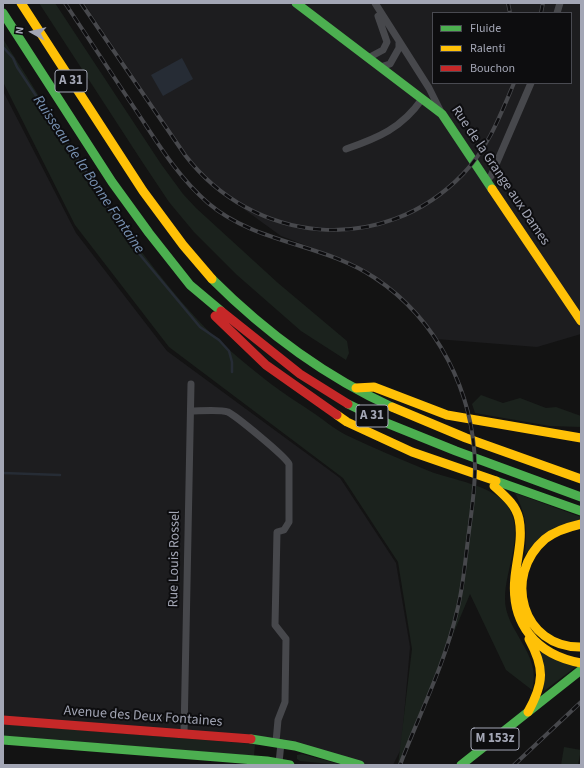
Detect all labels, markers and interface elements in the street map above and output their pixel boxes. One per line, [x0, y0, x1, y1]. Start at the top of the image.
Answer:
north arrow [12, 12, 52, 52]
legend [432, 12, 572, 84]
text: Fluide [470, 20, 501, 37]
text: N [12, 26, 28, 35]
text: Ralenti [470, 40, 505, 57]
text: Bouchon [470, 60, 515, 77]
road number: A 31 [55, 70, 87, 92]
water label: Ruisseau de la Bonne Fontaine [28, 92, 148, 258]
street label: Rue de la Grange aux Dames [447, 103, 553, 249]
road number: A 31 [356, 405, 388, 427]
street label: Rue Louis Rossel [166, 510, 184, 608]
street label: Avenue des Deux Fontaines [63, 703, 223, 731]
road number: M 153z [471, 728, 519, 750]

